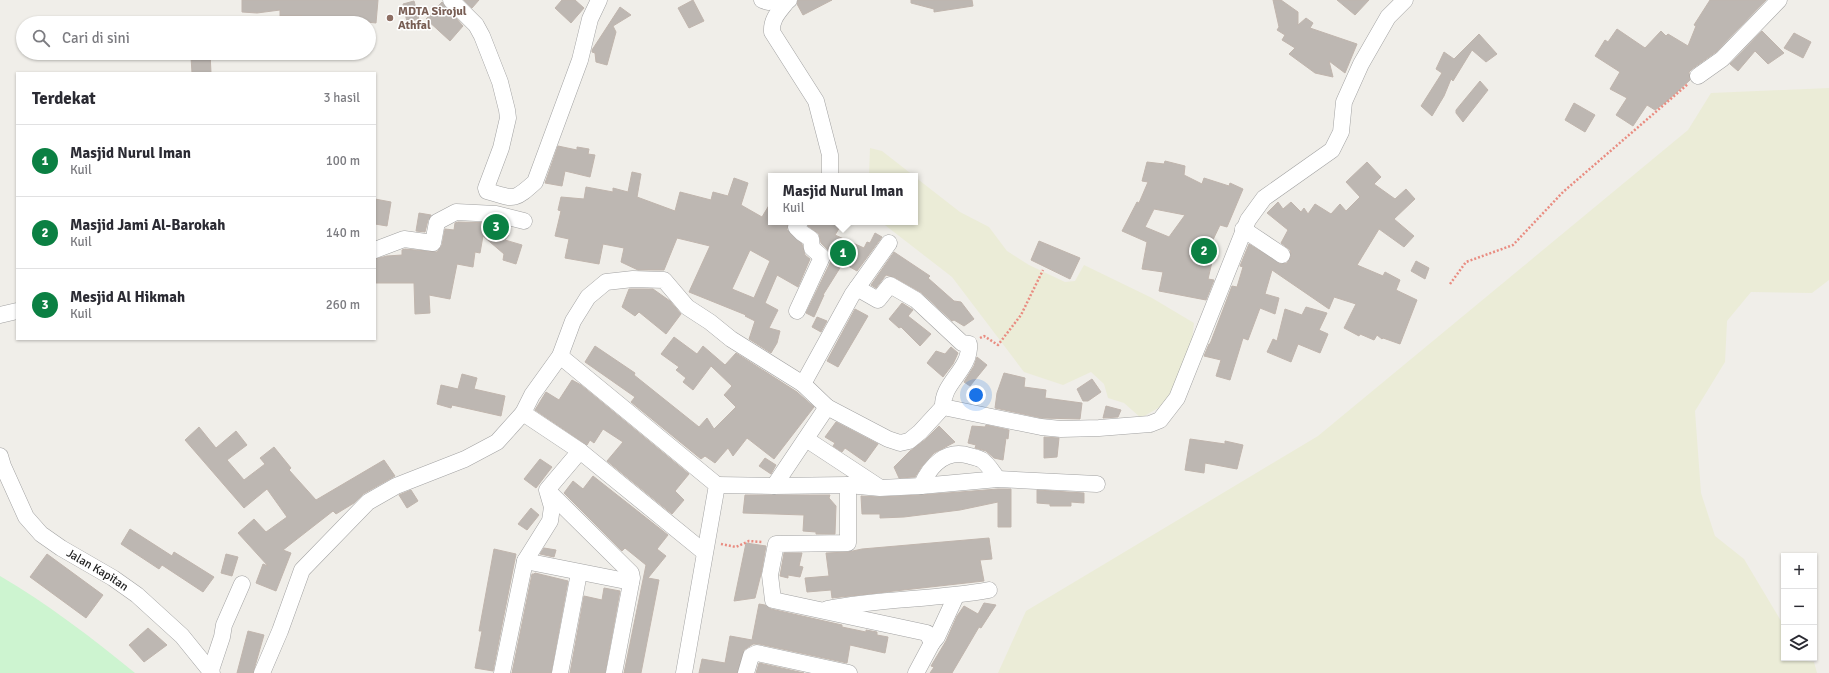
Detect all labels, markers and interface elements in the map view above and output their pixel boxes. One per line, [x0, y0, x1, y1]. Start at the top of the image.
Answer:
place label: MDTA Sirojul Athfal [398, 4, 467, 33]
marker: MDTA Sirojul Athfal [385, 13, 395, 23]
search box [16, 16, 376, 60]
icon: search [30, 27, 52, 49]
text: Cari di sini [62, 29, 130, 47]
text: Terdekat [32, 88, 96, 109]
text: 3 hasil [323, 90, 360, 106]
text: Masjid Nurul Iman [70, 144, 191, 162]
text: 1 [41, 153, 49, 169]
text: 100 m [326, 153, 360, 169]
text: Kuil [70, 162, 92, 178]
popup [768, 173, 918, 225]
text: Masjid Nurul Iman [783, 182, 903, 200]
text: Kuil [783, 200, 804, 216]
pin: 3 [483, 212, 509, 242]
text: Masjid Jami Al-Barokah [70, 216, 225, 234]
text: 2 [41, 225, 49, 241]
text: 140 m [326, 225, 360, 241]
text: Kuil [70, 234, 92, 250]
pin: 2 [1191, 236, 1217, 266]
pin: 1 [830, 238, 856, 268]
text: Mesjid Al Hikmah [70, 288, 185, 306]
text: 3 [41, 297, 49, 313]
text: 260 m [326, 297, 360, 313]
text: Kuil [70, 306, 92, 322]
your location [966, 385, 986, 405]
street label: Jalan Kapitan [64, 545, 131, 594]
map controls [1781, 553, 1817, 661]
button: + [1781, 553, 1817, 589]
button: − [1781, 589, 1817, 625]
button: layers [1781, 625, 1817, 661]

